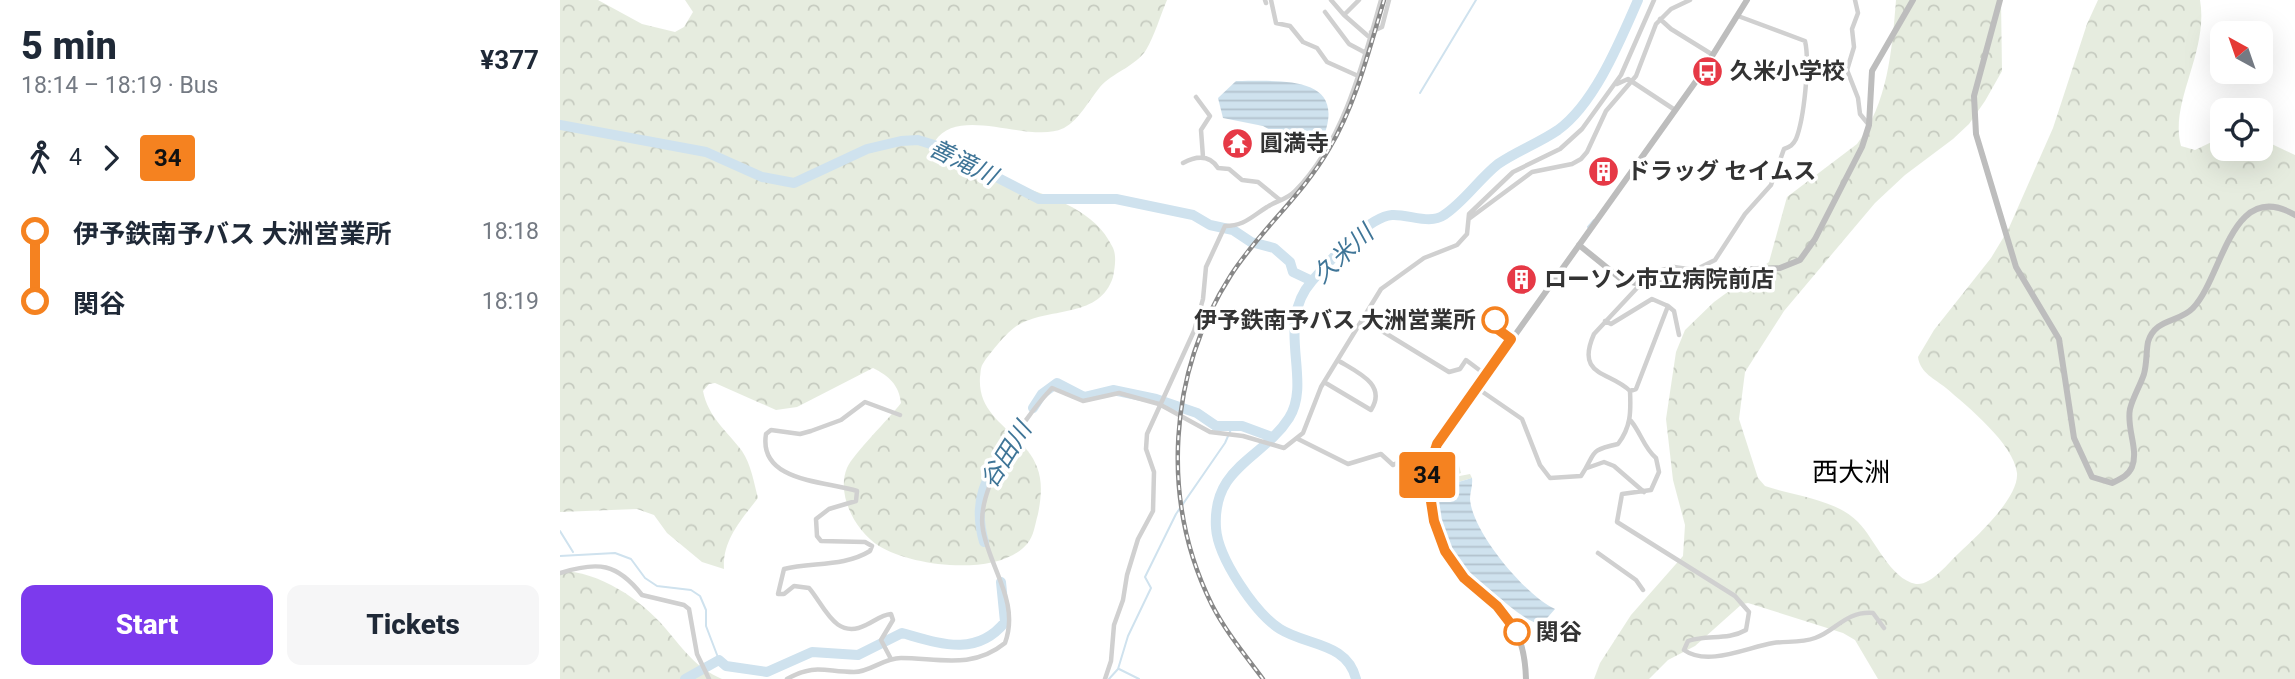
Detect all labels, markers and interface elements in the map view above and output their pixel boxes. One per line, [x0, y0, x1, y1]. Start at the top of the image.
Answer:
north arrow [2210, 21, 2273, 84]
map controls [2210, 21, 2273, 161]
text: 5 min [21, 24, 117, 68]
text: ¥377 [480, 45, 539, 75]
bus stop icon: 久米小学校 [1690, 54, 1724, 88]
place label: 久米小学校 [1730, 58, 1845, 85]
text: 18:14 – 18:19 · Bus [21, 72, 218, 99]
button: locate [2210, 98, 2273, 161]
temple icon: 圓満寺 [1220, 126, 1254, 160]
place label: 圓満寺 [1260, 130, 1329, 157]
water label: 善滝川 [925, 134, 1004, 192]
icon: walk [21, 139, 59, 177]
icon: forward [92, 139, 130, 177]
text: 4 [69, 144, 82, 171]
text: 34 [154, 144, 181, 172]
building icon: ドラッグ セイムス [1587, 154, 1621, 188]
place label: ドラッグ セイムス [1627, 158, 1816, 185]
water label: 久米川 [1307, 217, 1381, 289]
text: 18:18 [482, 218, 539, 245]
text: 伊予鉄南予バス 大洲営業所 [73, 219, 391, 249]
building icon: ローソン市立病院前店 [1504, 262, 1538, 296]
place label: ローソン市立病院前店 [1544, 266, 1774, 293]
text: 18:19 [482, 288, 539, 315]
text: 関谷 [73, 289, 125, 319]
place label: 伊予鉄南予バス 大洲営業所 [1194, 307, 1476, 334]
marker: 伊予鉄南予バス 大洲営業所 [1482, 307, 1508, 333]
water label: 谷田川 [975, 415, 1039, 493]
line badge: 34 [1396, 452, 1458, 498]
district label: 西大洲 [1812, 457, 1890, 487]
text: 34 [1413, 461, 1441, 489]
button: Start [21, 585, 273, 665]
button: Tickets [287, 585, 539, 665]
marker: 関谷 [1504, 619, 1530, 645]
place label: 関谷 [1536, 619, 1582, 646]

